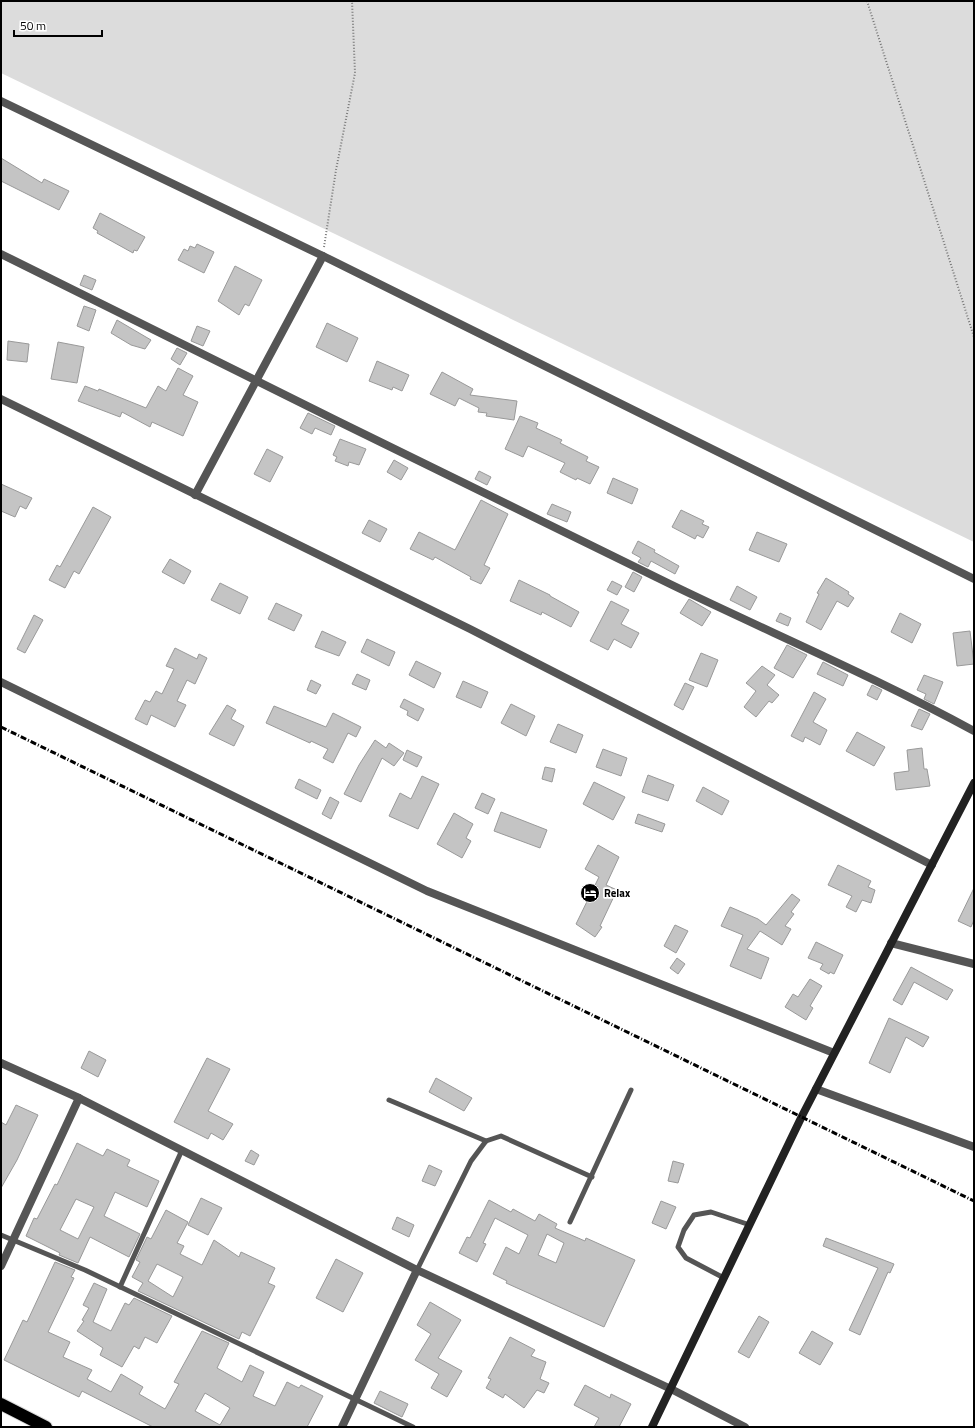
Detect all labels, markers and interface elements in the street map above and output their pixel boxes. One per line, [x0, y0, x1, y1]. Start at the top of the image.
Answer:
scale bar [14, 12, 102, 38]
text: 50 m [20, 16, 46, 35]
hotel icon: Relax [579, 882, 601, 904]
place label: Relax [604, 885, 631, 901]

